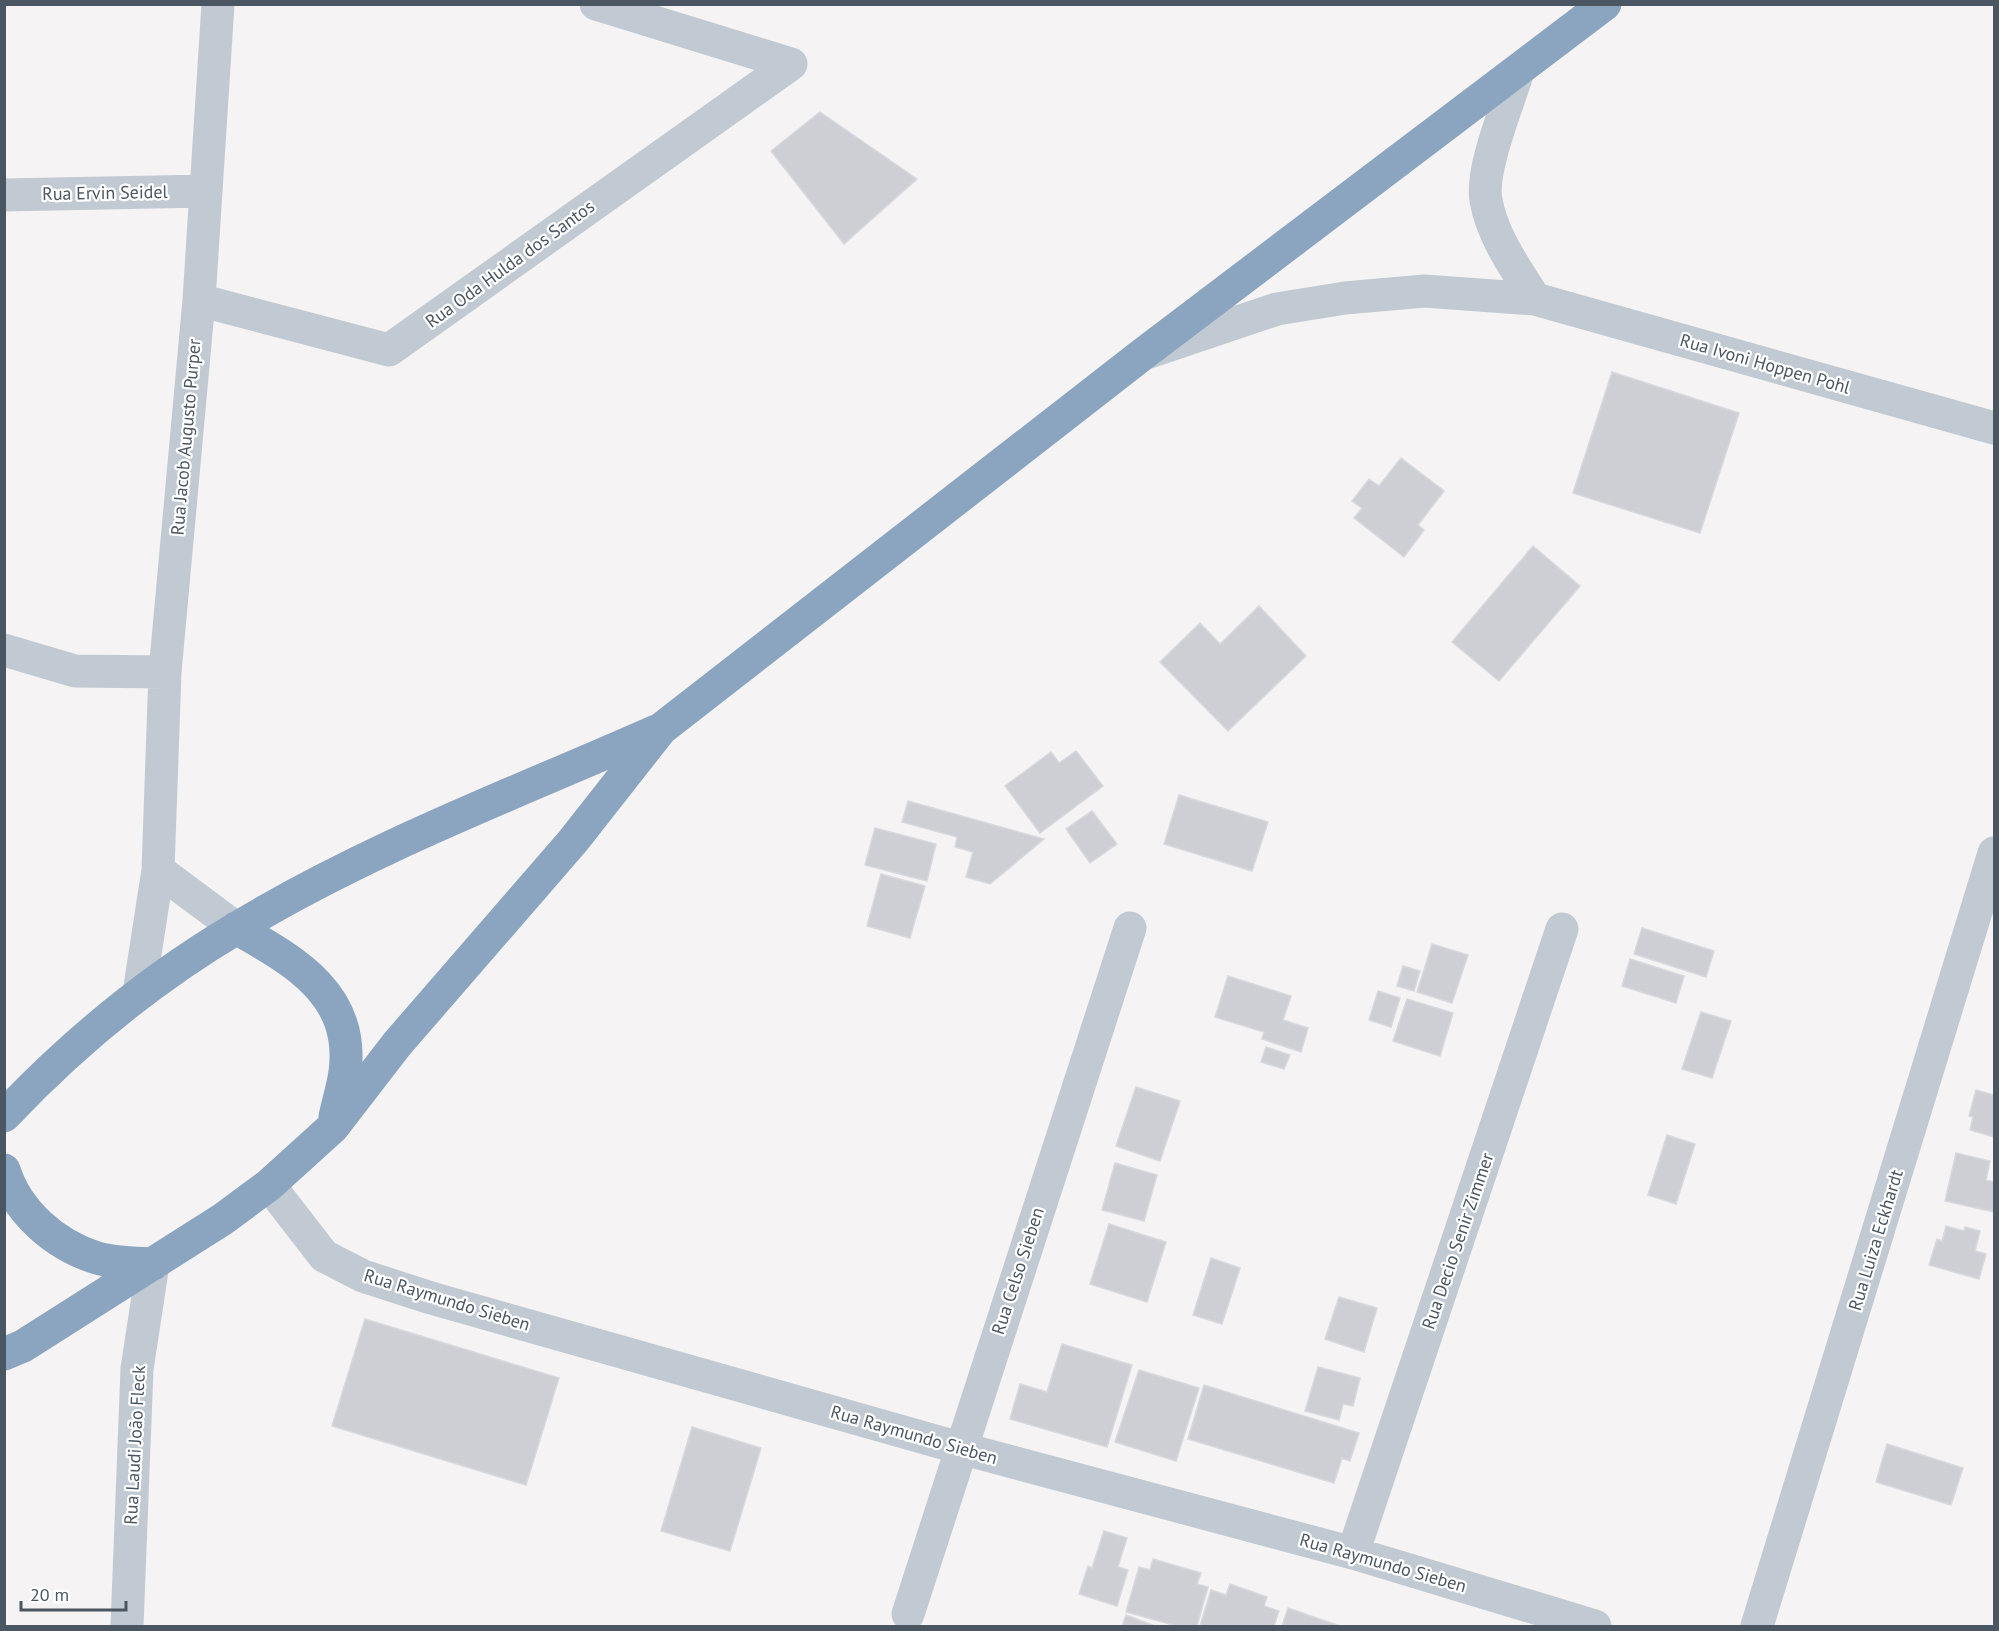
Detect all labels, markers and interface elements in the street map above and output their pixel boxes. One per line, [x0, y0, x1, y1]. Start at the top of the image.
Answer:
street label: Rua Ervin Seidel [42, 180, 169, 205]
street label: Rua Oda Hulda dos Santos [421, 195, 599, 333]
street label: Rua Ivoni Hoppen Pohl [1677, 328, 1854, 399]
street label: Rua Jacob Augusto Purper [165, 338, 206, 536]
street label: Rua Decio Senir Zimmer [1417, 1150, 1499, 1332]
street label: Rua Luiza Eckhardt [1843, 1167, 1908, 1313]
street label: Rua Celso Sieben [986, 1204, 1049, 1337]
street label: Rua Raymundo Sieben [361, 1263, 533, 1336]
street label: Rua Laudi João Fleck [119, 1364, 150, 1525]
street label: Rua Raymundo Sieben [828, 1400, 1000, 1469]
street label: Rua Raymundo Sieben [1297, 1528, 1469, 1597]
scale bar [21, 1574, 126, 1612]
text: 20 m [30, 1583, 69, 1606]

